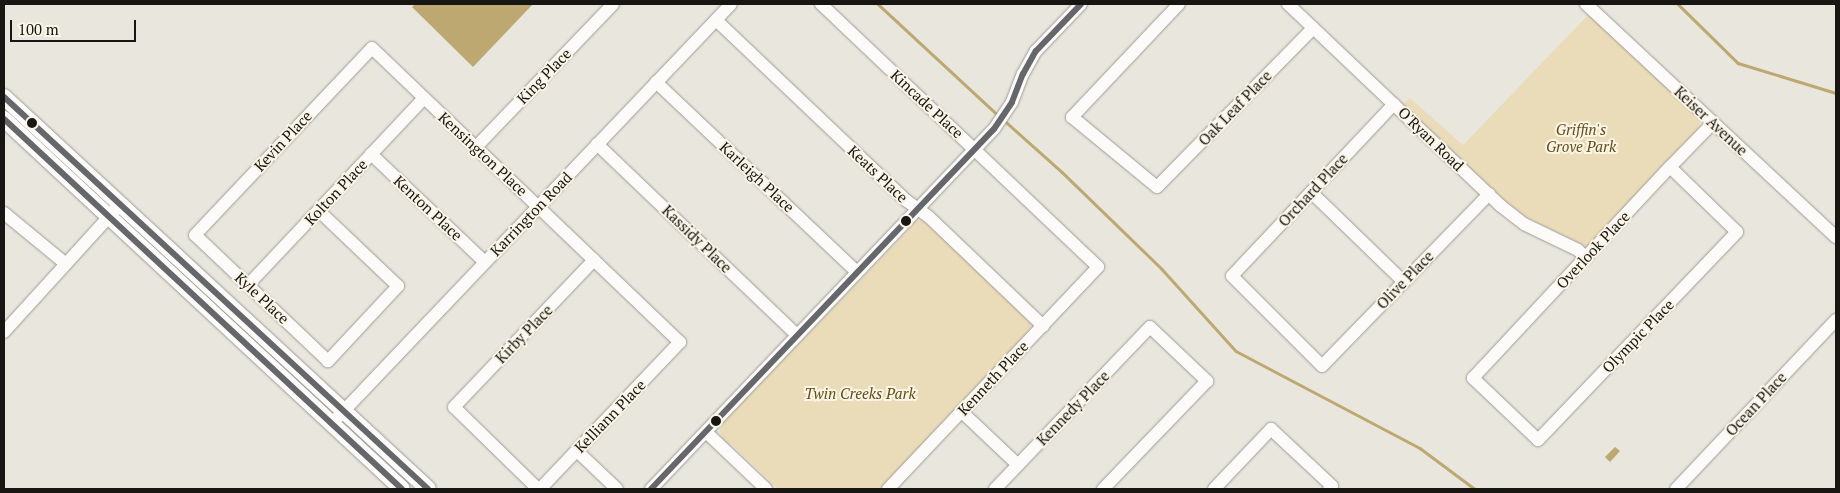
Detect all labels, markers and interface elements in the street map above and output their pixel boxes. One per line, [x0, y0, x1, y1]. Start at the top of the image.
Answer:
scale bar [12, 10, 139, 42]
text: 100 m [18, 19, 59, 39]
street label: King Place [513, 45, 575, 107]
street label: Kincade Place [887, 66, 967, 142]
street label: Oak Leaf Place [1195, 67, 1275, 149]
street label: Keiser Avenue [1671, 83, 1751, 159]
street label: O'Ryan Road [1394, 103, 1468, 175]
street label: Kevin Place [250, 107, 316, 175]
street label: Kensington Place [435, 108, 531, 200]
unlabelled marker [27, 118, 37, 128]
park label: Griffin's Grove Park [1546, 120, 1616, 155]
street label: Karleigh Place [716, 138, 798, 216]
street label: Keats Place [844, 142, 912, 206]
street label: Orchard Place [1275, 150, 1351, 230]
street label: Kolton Place [301, 155, 371, 229]
street label: Karrington Road [486, 168, 576, 260]
street label: Kenton Place [390, 172, 466, 244]
street label: Kassidy Place [659, 201, 735, 277]
street label: Overlook Place [1552, 207, 1634, 293]
unlabelled marker [901, 216, 911, 226]
street label: Olive Place [1373, 247, 1437, 313]
street label: Kyle Place [231, 268, 293, 328]
street label: Olympic Place [1599, 296, 1677, 376]
street label: Kirby Place [492, 301, 556, 367]
street label: Kenneth Place [954, 337, 1032, 419]
street label: Kennedy Place [1033, 367, 1113, 449]
street label: Ocean Place [1722, 368, 1790, 440]
street label: Kelliann Place [571, 376, 649, 456]
park label: Twin Creeks Park [804, 385, 916, 403]
unlabelled marker [711, 416, 721, 426]

